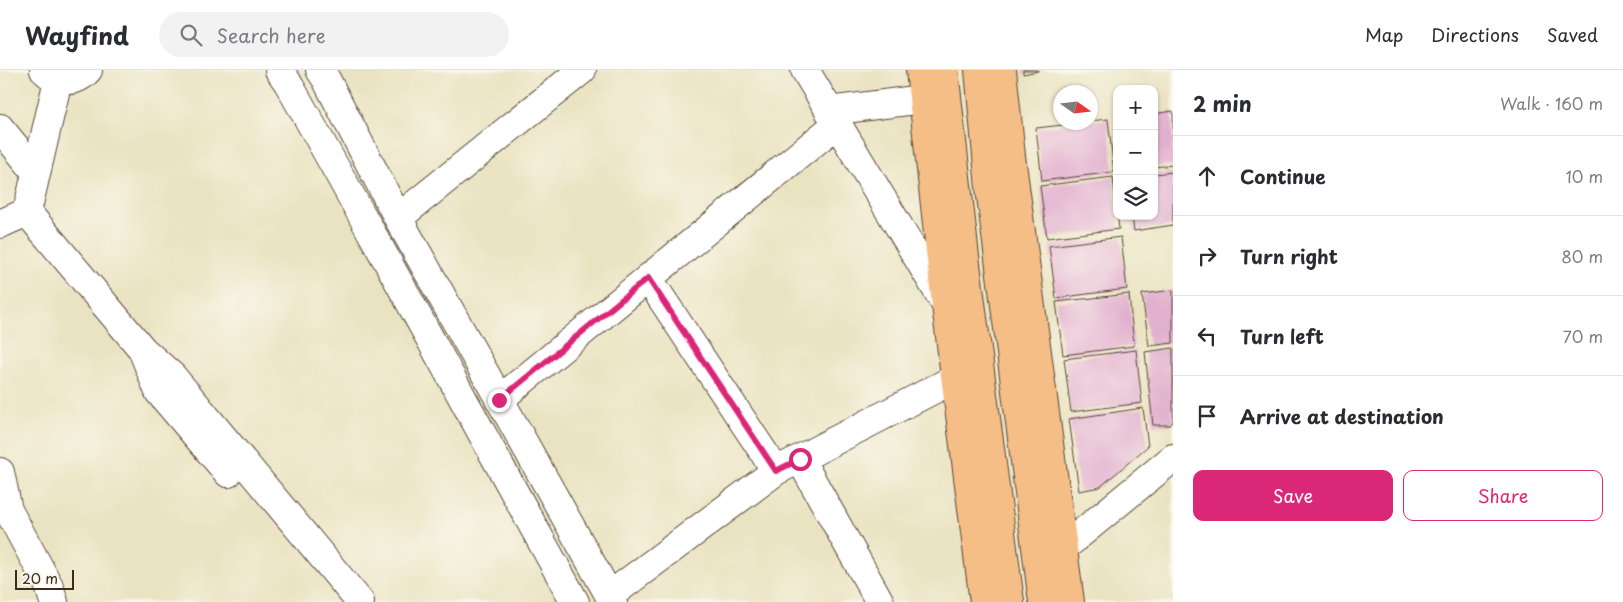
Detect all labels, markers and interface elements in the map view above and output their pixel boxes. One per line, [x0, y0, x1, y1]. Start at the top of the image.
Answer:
search box [159, 12, 509, 57]
text: Wayfind [25, 17, 129, 53]
icon: search [177, 21, 205, 49]
text: Search here [217, 21, 325, 49]
text: Map [1365, 21, 1403, 48]
text: Directions [1431, 21, 1519, 48]
text: Saved [1547, 21, 1598, 48]
north arrow [1053, 85, 1098, 130]
map controls [1113, 85, 1158, 220]
button: + [1113, 85, 1158, 130]
text: 2 min [1193, 87, 1252, 119]
text: Walk · 160 m [1500, 91, 1603, 115]
button: − [1113, 130, 1158, 175]
icon: ahead [1193, 162, 1221, 190]
text: Continue [1240, 162, 1326, 190]
text: 10 m [1566, 164, 1603, 188]
button: layers [1113, 175, 1158, 220]
icon: right [1193, 242, 1221, 270]
text: Turn right [1240, 242, 1338, 270]
text: 80 m [1561, 244, 1603, 268]
icon: left [1193, 322, 1221, 350]
text: Turn left [1240, 322, 1324, 350]
text: 70 m [1563, 324, 1603, 348]
route end [488, 389, 511, 412]
icon: arrive [1193, 402, 1221, 430]
text: Arrive at destination [1240, 402, 1444, 430]
route start [789, 448, 812, 471]
button: Save [1193, 470, 1393, 521]
button: Share [1403, 470, 1603, 521]
scale bar [15, 567, 74, 590]
text: 20 m [22, 568, 58, 589]

